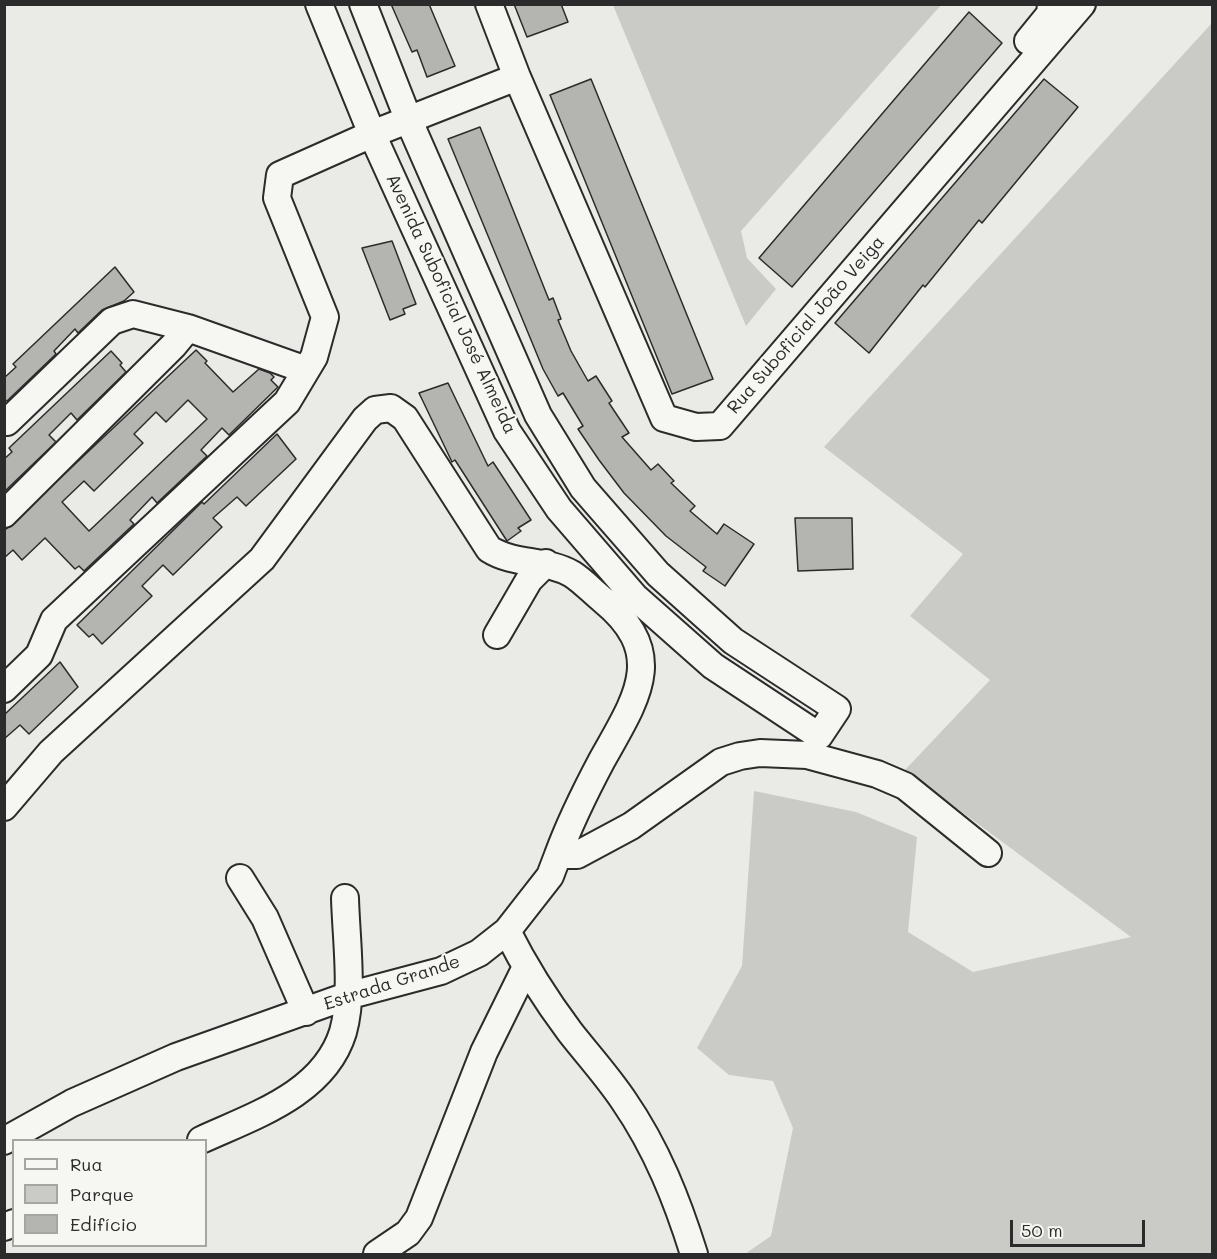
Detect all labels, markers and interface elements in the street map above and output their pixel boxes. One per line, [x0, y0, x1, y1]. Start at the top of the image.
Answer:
street label: Avenida Suboficial José Almeida [381, 171, 521, 437]
street label: Rua Suboficial João Veiga [723, 232, 889, 418]
street label: Estrada Grande [321, 951, 463, 1015]
legend [12, 1139, 207, 1247]
text: Rua [70, 1152, 103, 1176]
text: Parque [70, 1182, 134, 1206]
scale bar [1013, 1208, 1148, 1246]
text: Edifício [70, 1212, 137, 1236]
text: 50 m [1021, 1218, 1063, 1242]

